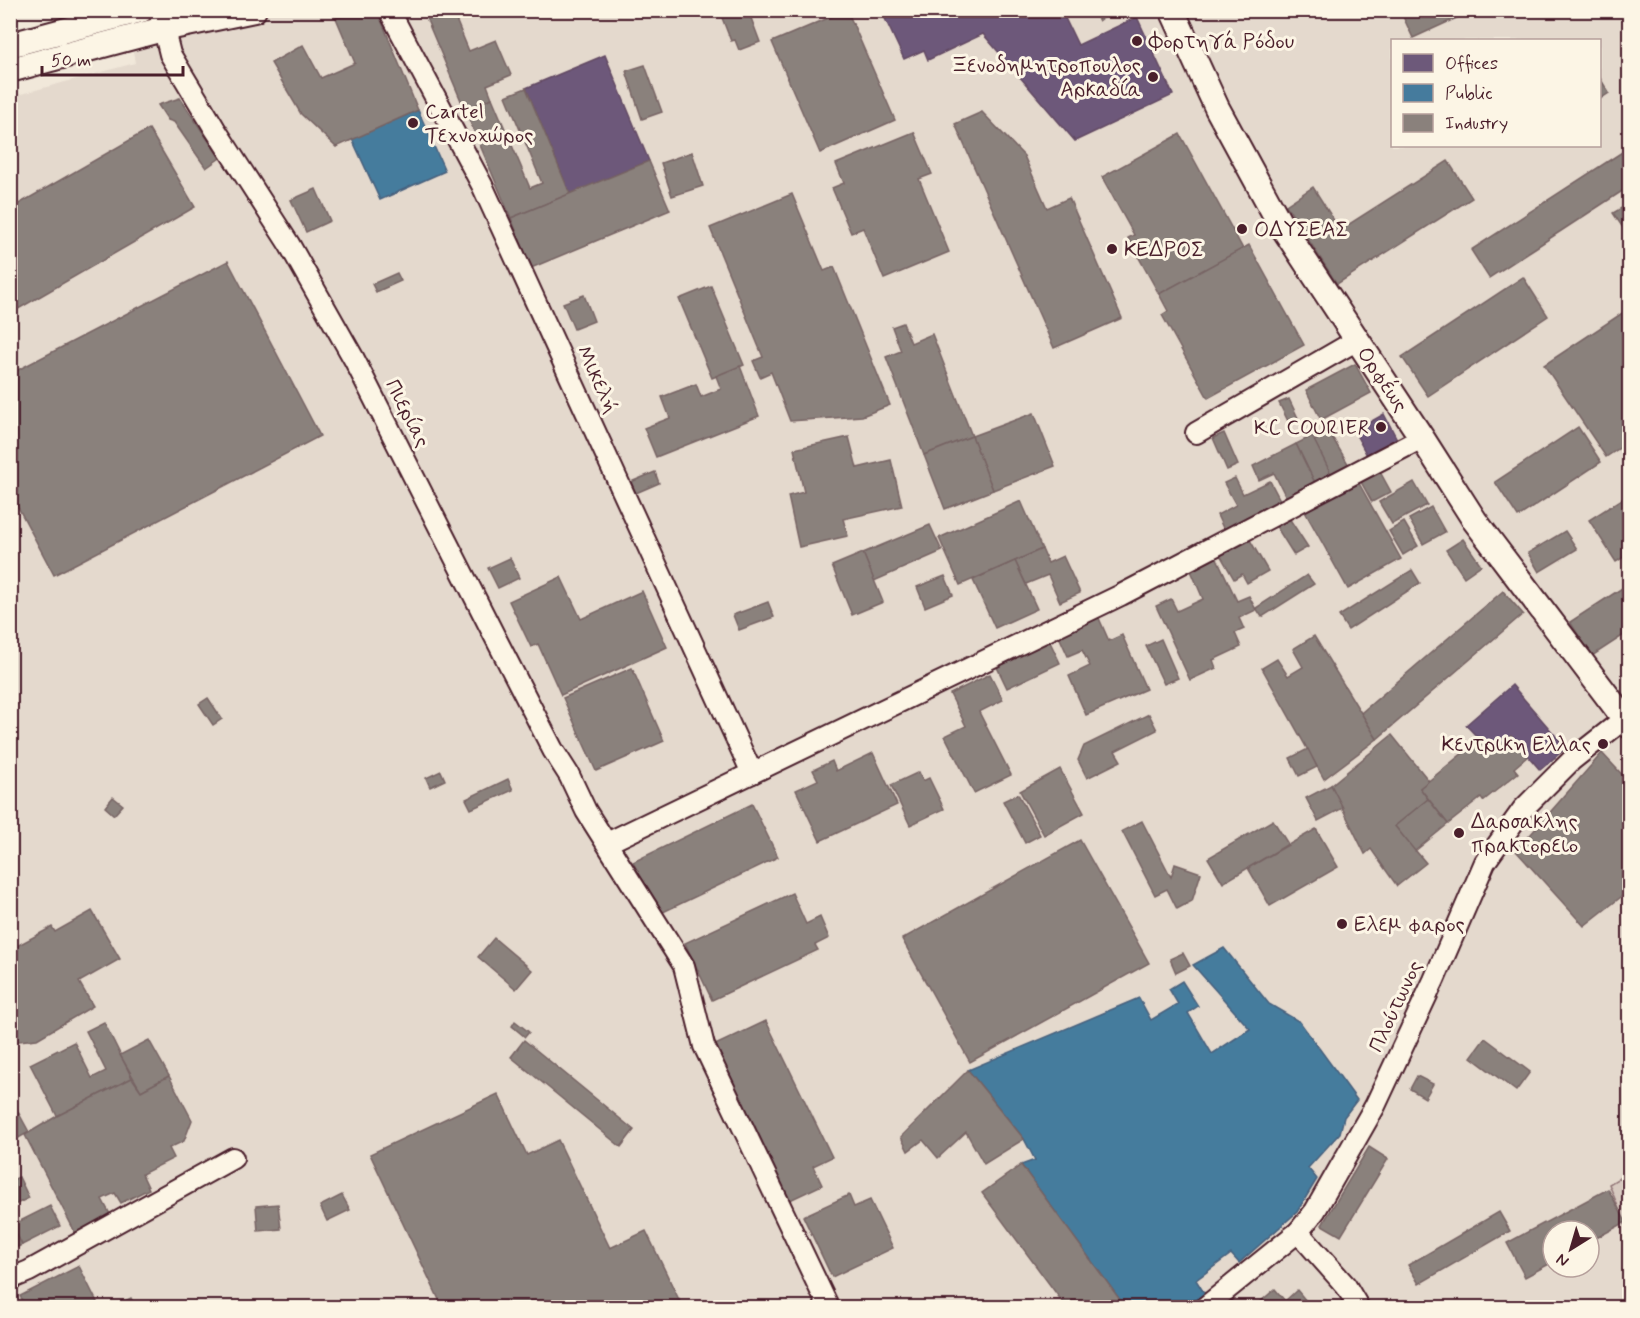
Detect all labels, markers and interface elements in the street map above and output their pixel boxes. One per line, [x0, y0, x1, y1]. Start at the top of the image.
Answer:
place label: Φορτηγά Ρόδου [1148, 28, 1294, 56]
marker: Φορτηγά Ρόδου [1130, 34, 1144, 48]
scale bar [42, 39, 183, 77]
legend [1391, 39, 1601, 147]
text: 50 m [51, 49, 91, 73]
place label: Ξενοδημητροπουλος Αρκαδία [951, 52, 1141, 104]
text: Offices [1445, 52, 1498, 76]
marker: Ξενοδημητροπουλος Αρκαδία [1146, 70, 1160, 84]
text: Public [1445, 82, 1493, 106]
place label: Cartel Τεχνοχώρος [425, 98, 533, 150]
text: Industry [1445, 112, 1508, 136]
marker: Cartel Τεχνοχώρος [406, 116, 420, 130]
place label: ΟΔΥΣΕΑΣ [1254, 216, 1348, 244]
marker: ΟΔΥΣΕΑΣ [1235, 222, 1249, 236]
place label: ΚΕΔΡΟΣ [1124, 236, 1204, 264]
marker: ΚΕΔΡΟΣ [1105, 242, 1119, 256]
street label: Μικελή [569, 341, 625, 418]
street label: Ορφέως [1350, 341, 1415, 418]
street label: Πιερίας [378, 375, 436, 452]
place label: KC COURIER [1254, 414, 1369, 442]
marker: KC COURIER [1374, 420, 1388, 434]
place label: Κεντρικη Ελλας [1441, 731, 1591, 759]
marker: Κεντρικη Ελλας [1596, 737, 1610, 751]
place label: Δαρσακλης πρακτορειο [1471, 808, 1578, 860]
marker: Δαρσακλης πρακτορειο [1452, 826, 1466, 840]
place label: Ελεμ φαρος [1354, 911, 1465, 939]
marker: Ελεμ φαρος [1335, 917, 1349, 931]
street label: Πλούτωνος [1362, 956, 1429, 1057]
north arrow [1541, 1219, 1601, 1279]
text: N [1552, 1248, 1573, 1271]

